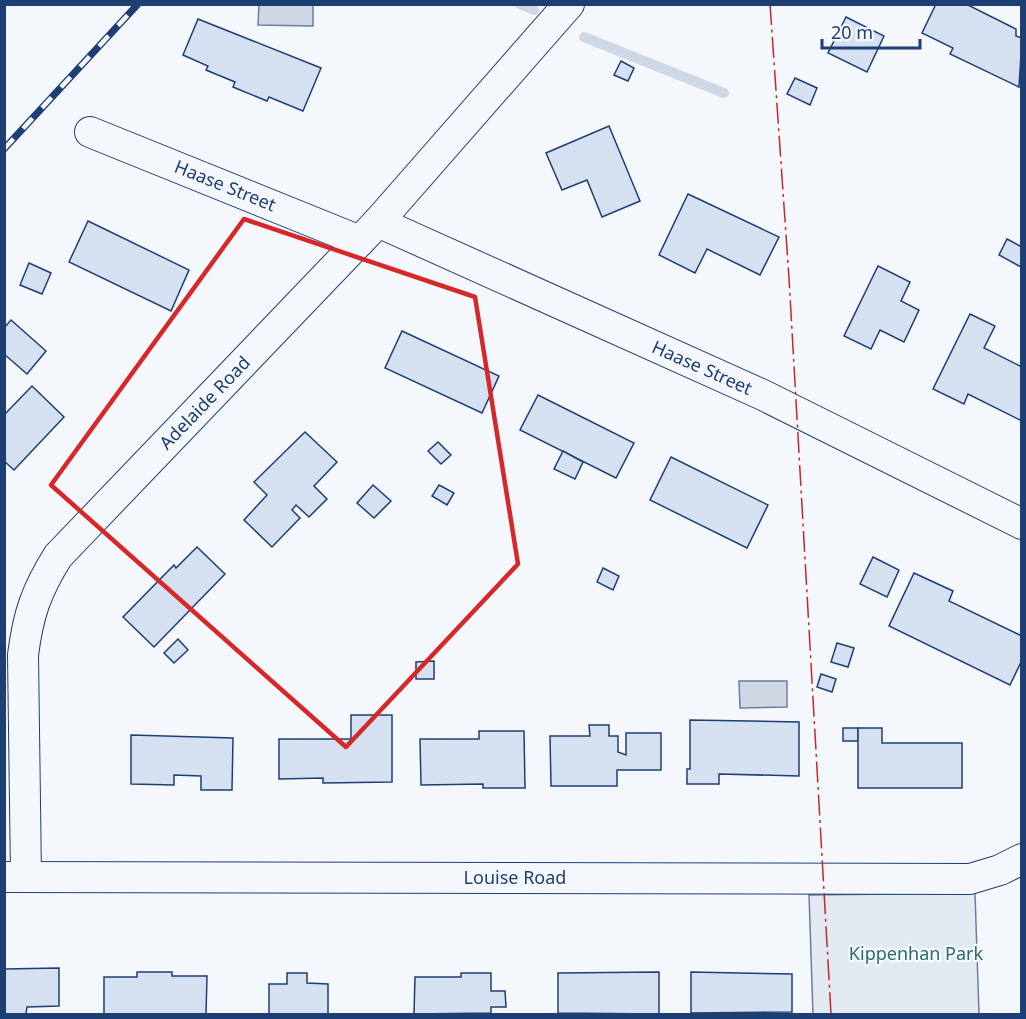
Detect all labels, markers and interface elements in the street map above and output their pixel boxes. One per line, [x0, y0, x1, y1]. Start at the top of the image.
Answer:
scale bar [822, 12, 920, 50]
text: 20 m [831, 20, 873, 44]
street label: Haase Street [171, 154, 280, 216]
street label: Haase Street [649, 334, 757, 400]
street label: Adelaide Road [154, 350, 255, 454]
street label: Louise Road [464, 865, 566, 889]
park label: Kippenhan Park [849, 941, 984, 965]

